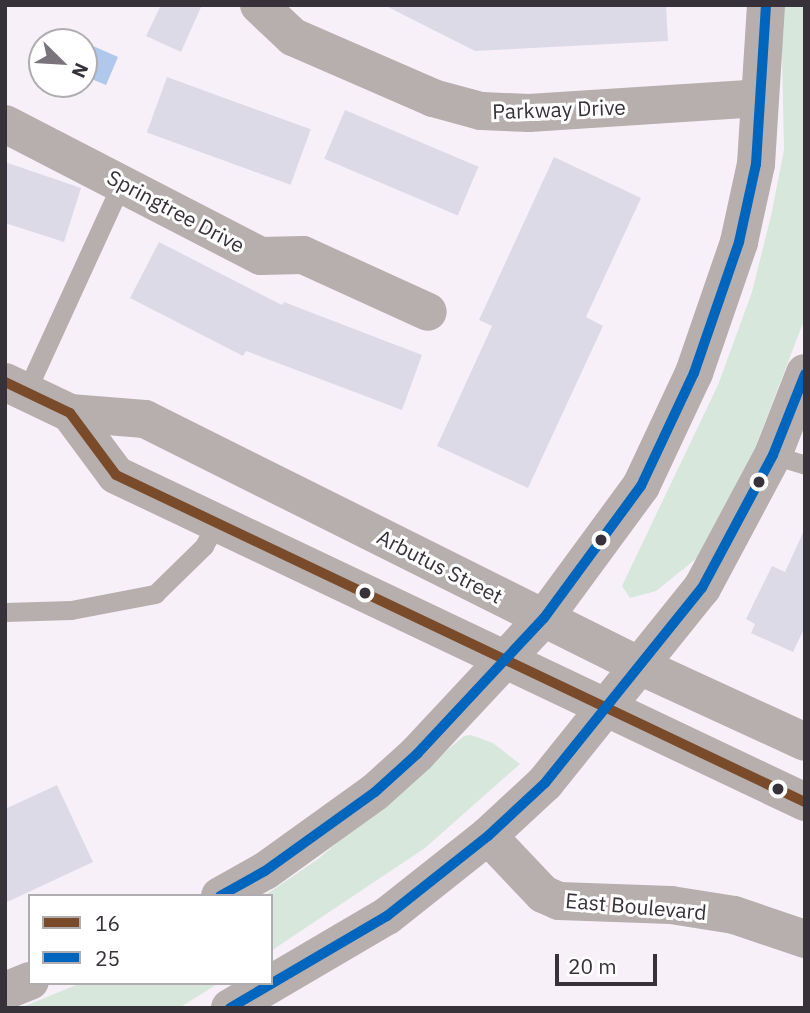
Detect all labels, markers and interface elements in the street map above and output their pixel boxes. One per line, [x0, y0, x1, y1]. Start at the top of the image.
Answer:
north arrow [28, 28, 98, 98]
text: N [67, 60, 94, 82]
street label: Parkway Drive [492, 94, 626, 124]
street label: Springtree Drive [103, 164, 249, 258]
unlabelled marker [752, 475, 766, 489]
street label: Arbutus Street [373, 524, 507, 608]
unlabelled marker [594, 533, 608, 547]
unlabelled marker [358, 586, 372, 600]
unlabelled marker [771, 782, 785, 796]
street label: East Boulevard [564, 887, 708, 925]
legend [28, 894, 273, 985]
text: 16 [95, 909, 120, 937]
scale bar [558, 940, 660, 984]
text: 25 [95, 944, 120, 972]
text: 20 m [568, 952, 617, 980]

